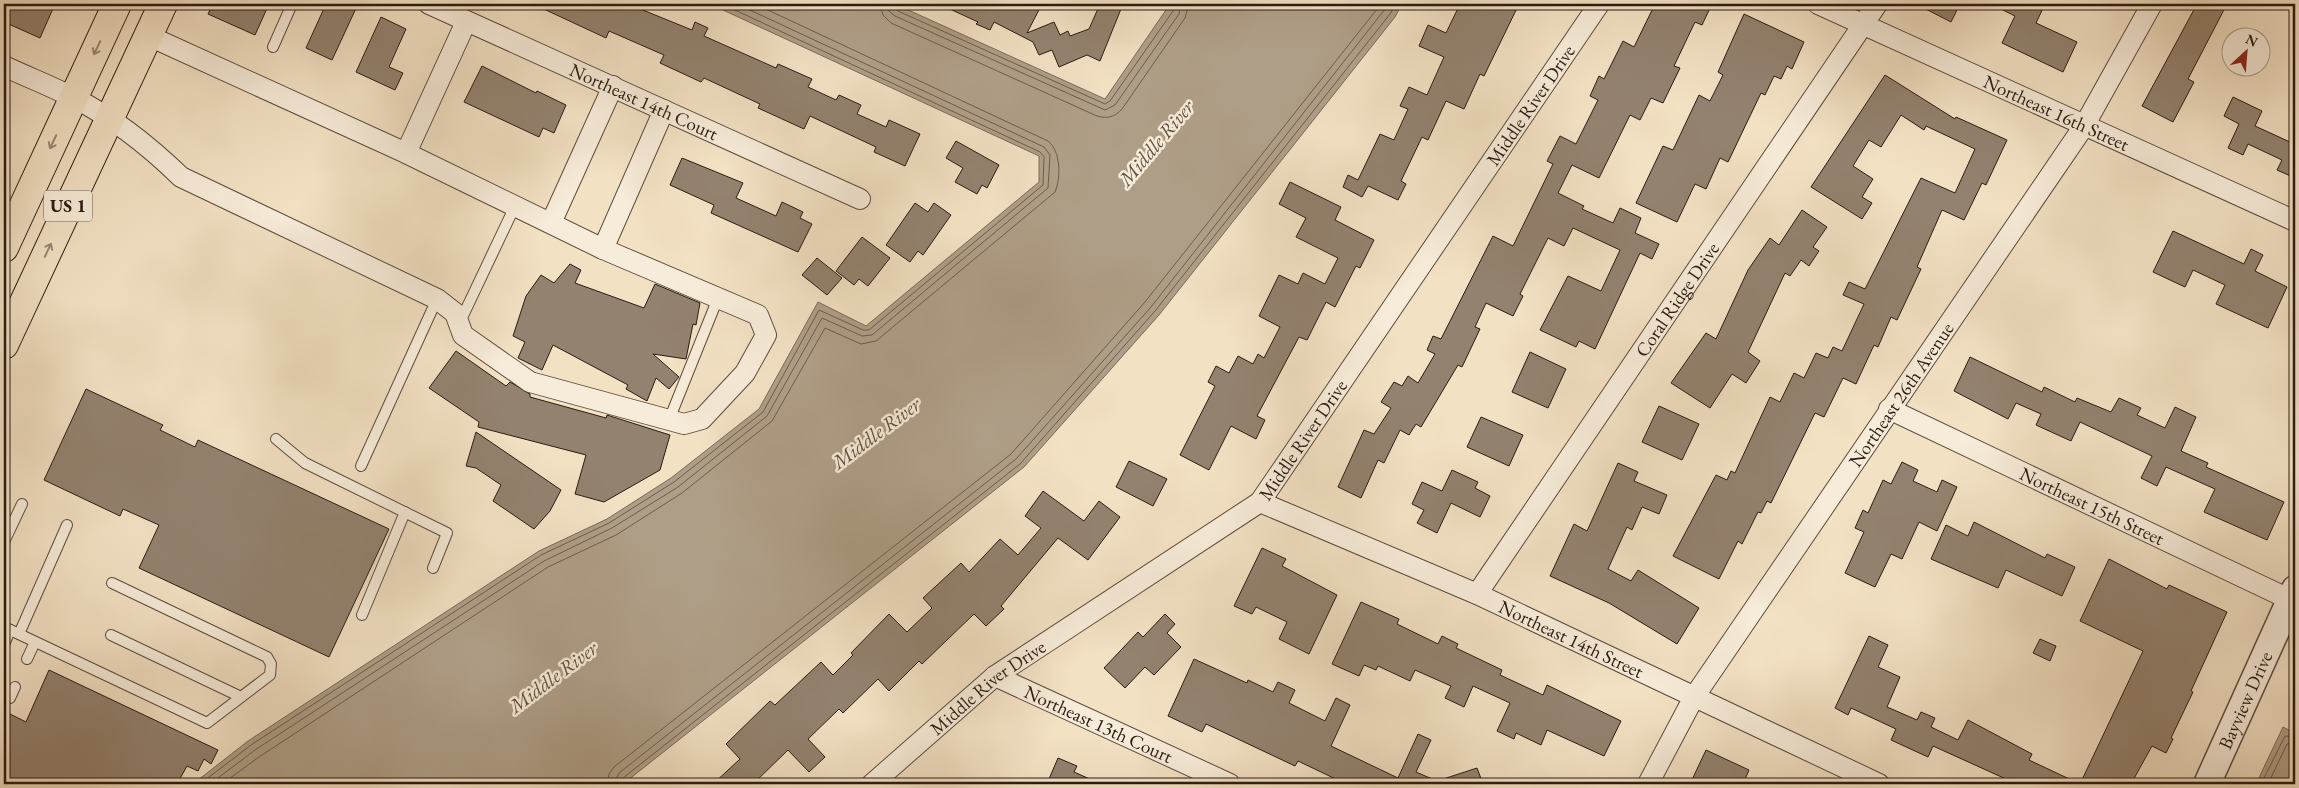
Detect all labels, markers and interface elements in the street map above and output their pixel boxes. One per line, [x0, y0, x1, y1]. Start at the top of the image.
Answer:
north arrow [2222, 28, 2272, 78]
text: N [2243, 30, 2261, 51]
one-way arrow [91, 40, 101, 55]
street label: Middle River Drive [1481, 40, 1581, 171]
street label: Northeast 14th Court [565, 57, 722, 146]
street label: Northeast 16th Street [1980, 69, 2133, 157]
water label: Middle River [1112, 94, 1200, 192]
one-way arrow [48, 134, 57, 149]
road number: US 1 [44, 190, 92, 222]
street label: Coral Ridge Drive [1629, 237, 1725, 362]
one-way arrow [43, 243, 53, 258]
street label: Northeast 26th Avenue [1843, 317, 1959, 472]
street label: Middle River Drive [1253, 375, 1353, 505]
water label: Middle River [826, 390, 927, 475]
street label: Northeast 15th Street [2016, 461, 2168, 551]
street label: Northeast 14th Street [1495, 594, 1647, 684]
water label: Middle River [503, 634, 604, 719]
street label: Middle River Drive [925, 634, 1051, 741]
street label: Bayview Drive [2212, 647, 2278, 753]
street label: Northeast 13th Court [1020, 679, 1177, 769]

